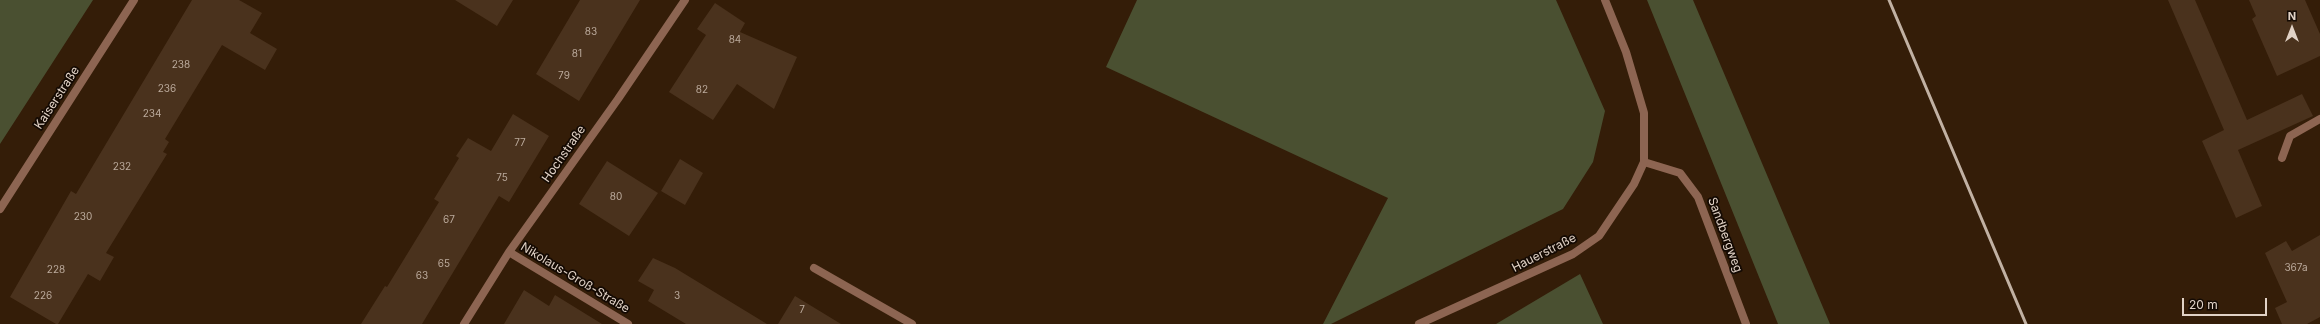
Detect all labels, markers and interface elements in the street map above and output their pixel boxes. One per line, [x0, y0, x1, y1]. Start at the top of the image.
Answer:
north arrow [2272, 8, 2312, 48]
text: N [2288, 9, 2296, 23]
house number: 83 [585, 26, 597, 38]
house number: 84 [729, 34, 741, 46]
house number: 81 [572, 48, 582, 60]
house number: 238 [172, 59, 190, 71]
street label: Kaiserstraße [32, 64, 82, 132]
house number: 79 [558, 70, 570, 82]
house number: 236 [158, 83, 176, 95]
house number: 82 [696, 84, 708, 96]
house number: 234 [143, 108, 161, 120]
street label: Hochstraße [539, 123, 589, 185]
house number: 77 [514, 137, 526, 149]
house number: 232 [113, 161, 131, 173]
house number: 75 [496, 172, 508, 184]
house number: 80 [610, 191, 622, 203]
street label: Sandbergweg [1705, 195, 1745, 275]
house number: 230 [74, 211, 92, 223]
house number: 67 [443, 214, 455, 226]
street label: Hauerstraße [1509, 231, 1579, 275]
street label: Nikolaus-Groß-Straße [518, 240, 632, 316]
house number: 65 [438, 258, 450, 270]
house number: 367a [2284, 262, 2308, 274]
house number: 228 [47, 264, 65, 276]
house number: 63 [416, 270, 428, 282]
house number: 226 [34, 290, 52, 302]
house number: 3 [674, 290, 680, 302]
scale bar [2184, 290, 2269, 316]
text: 20 m [2189, 297, 2218, 312]
house number: 7 [799, 304, 805, 316]

